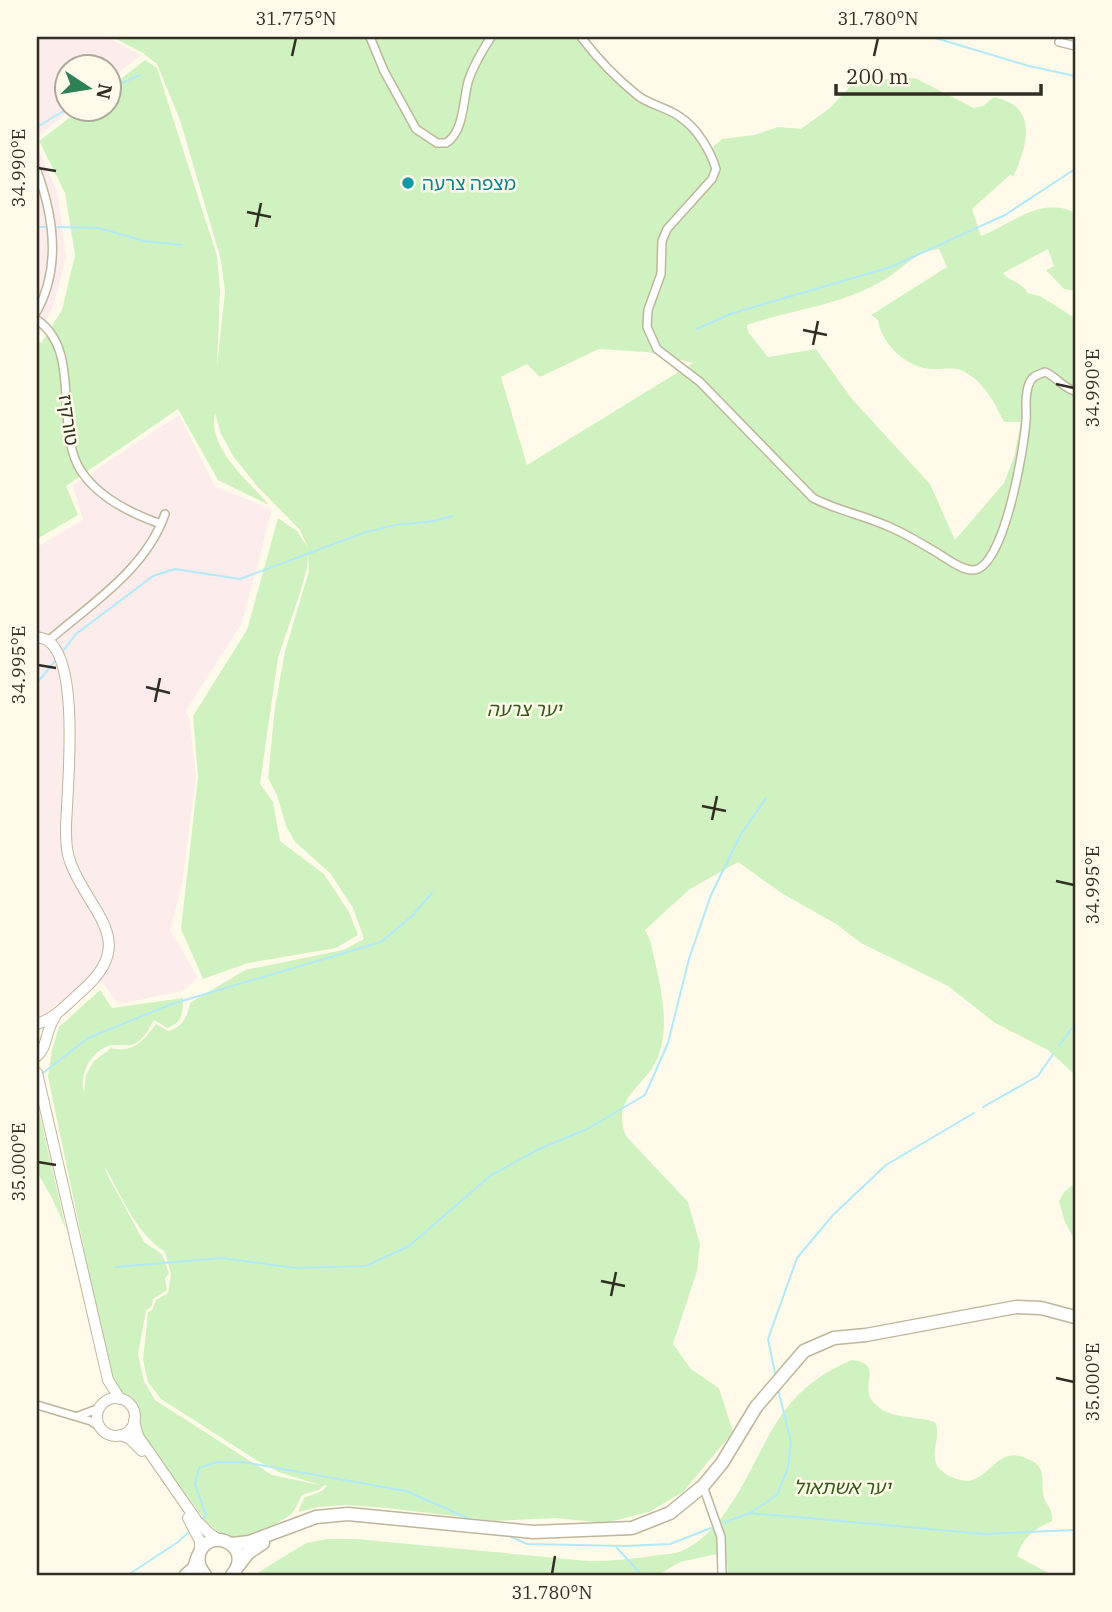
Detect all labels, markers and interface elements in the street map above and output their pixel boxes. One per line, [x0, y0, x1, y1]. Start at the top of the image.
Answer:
text: 31.775°N [255, 7, 337, 30]
text: 31.780°N [837, 7, 919, 30]
north arrow [52, 52, 122, 122]
scale bar [836, 52, 1040, 96]
text: 200 m [846, 62, 909, 90]
text: N [91, 82, 118, 101]
text: 34.990°E [7, 129, 30, 207]
place label: מצפה צרעה [422, 171, 516, 195]
marker: מצפה צרעה [400, 175, 416, 191]
text: 34.990°E [1081, 349, 1104, 427]
street label: טורקיז [54, 393, 84, 447]
text: 34.995°E [7, 626, 30, 704]
park label: יער צרעה [487, 697, 564, 721]
text: 34.995°E [1081, 846, 1104, 924]
text: 35.000°E [7, 1123, 30, 1201]
text: 35.000°E [1081, 1343, 1104, 1421]
park label: יער אשתאול [794, 1475, 893, 1499]
text: 31.780°N [511, 1581, 593, 1604]

